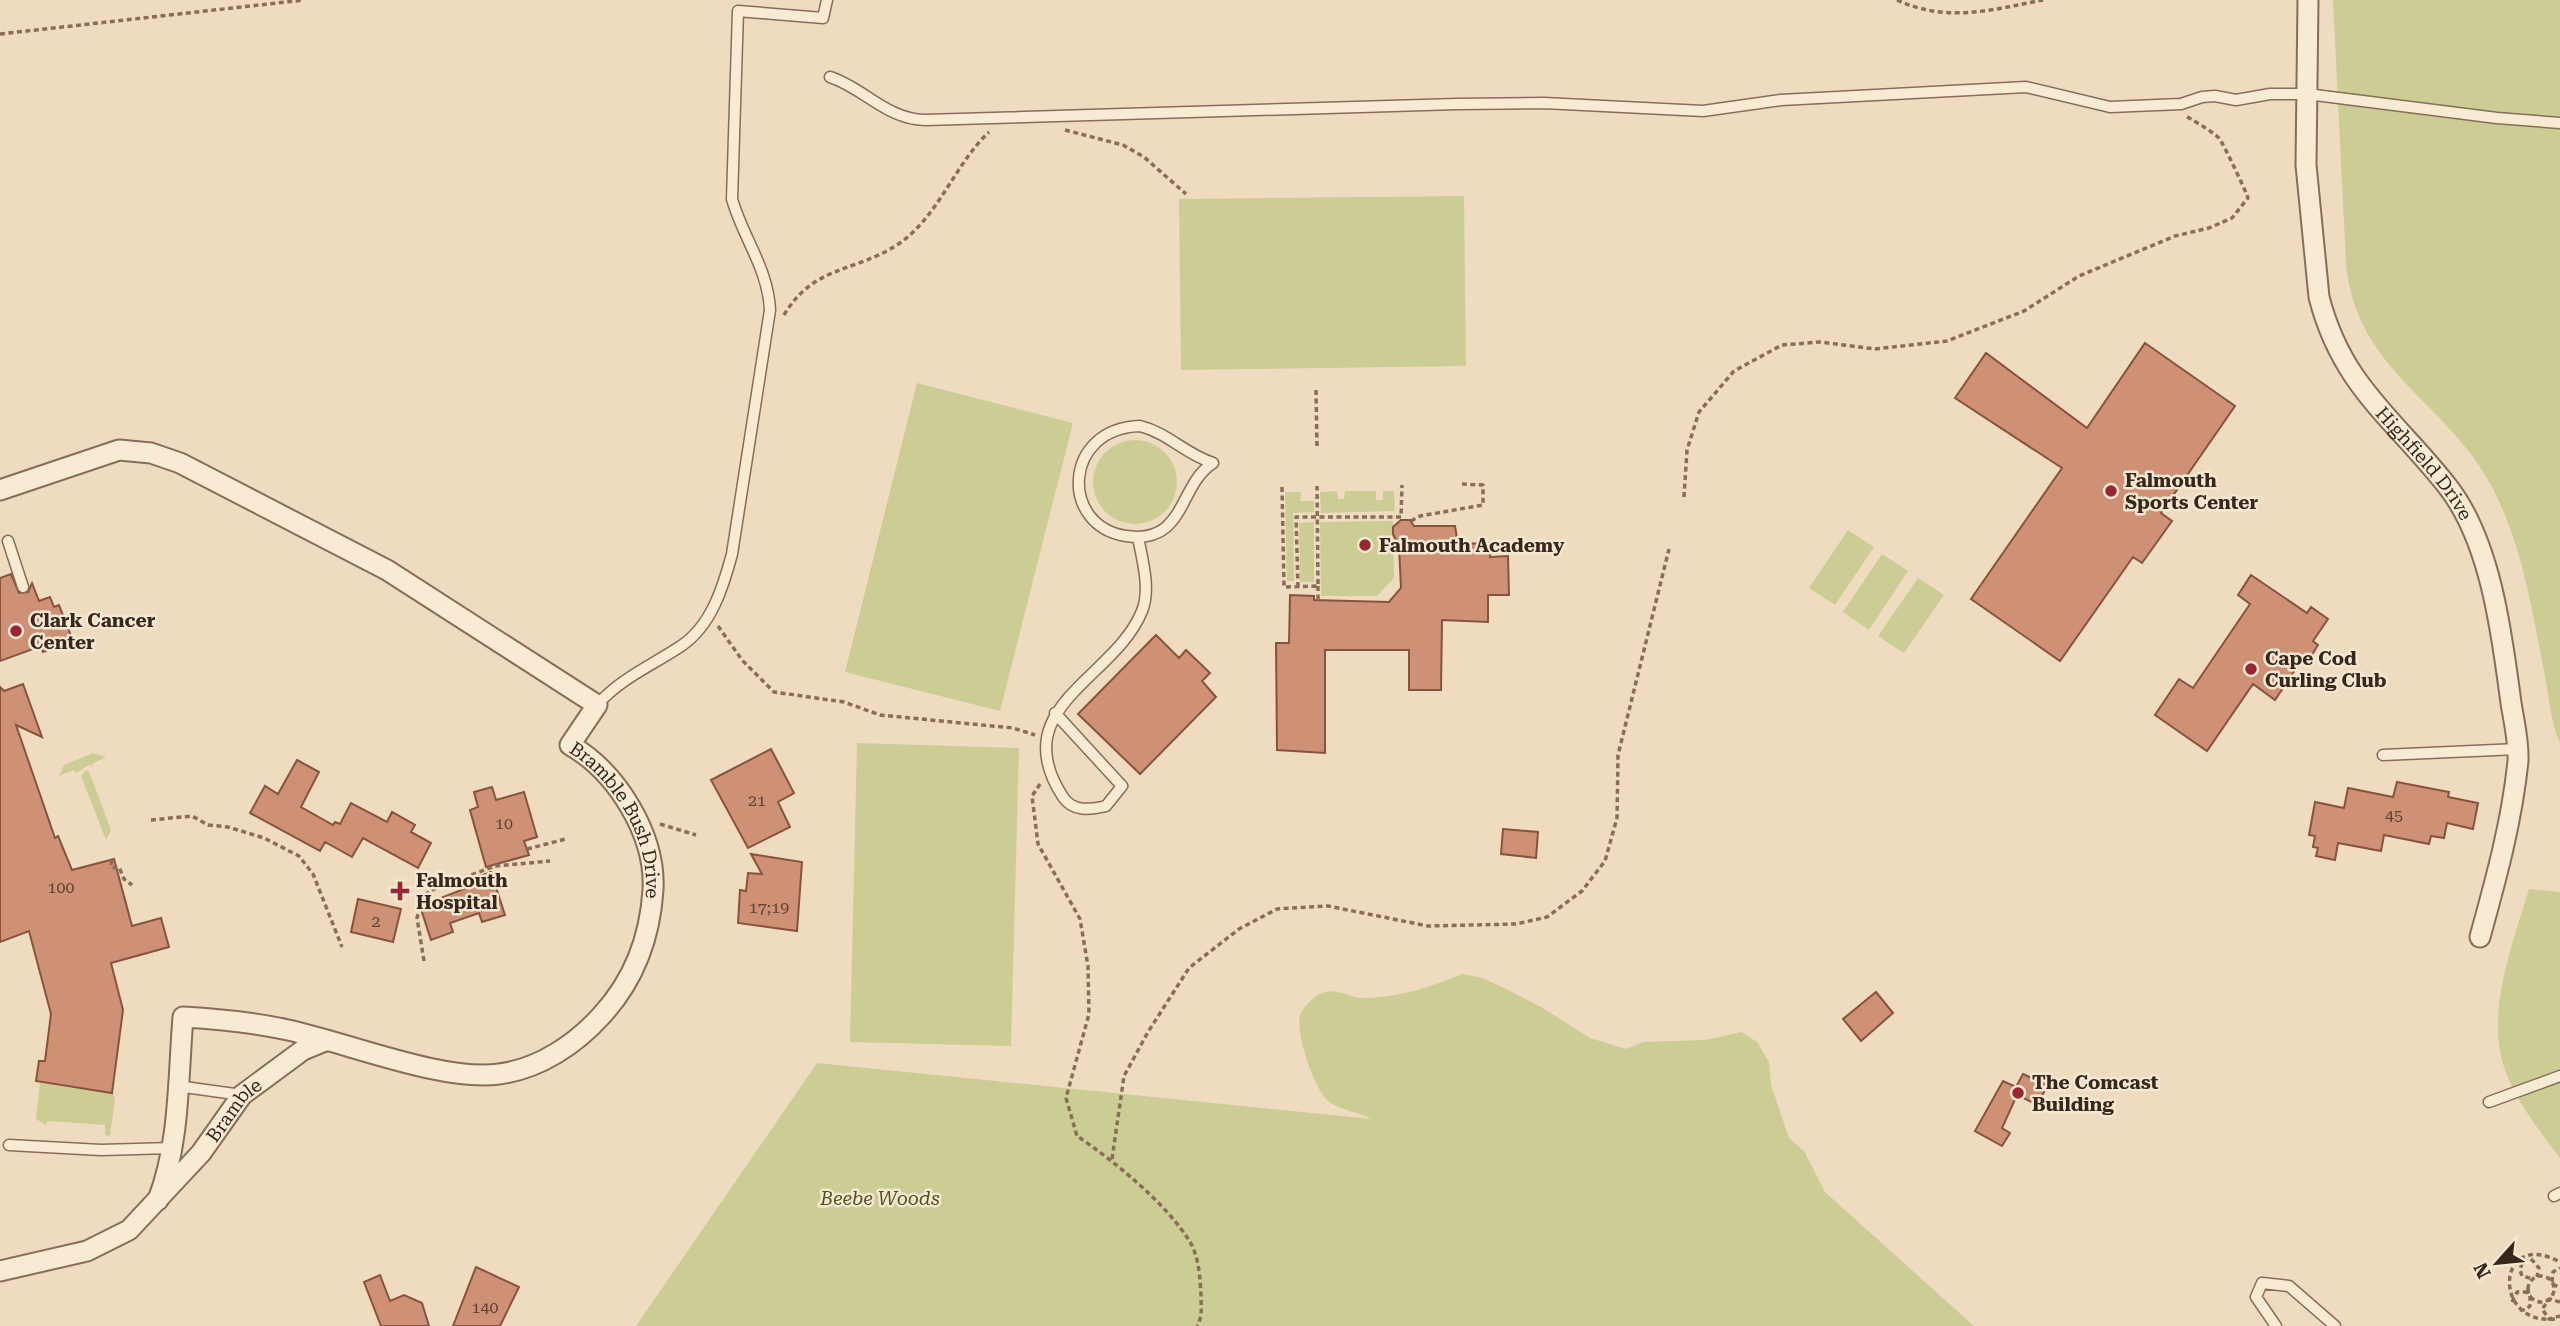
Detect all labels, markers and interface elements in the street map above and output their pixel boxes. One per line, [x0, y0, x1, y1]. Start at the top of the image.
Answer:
street label: Highfield Drive [2371, 402, 2477, 524]
place label: Falmouth Sports Center [2125, 469, 2258, 514]
marker: Falmouth Sports Center [2103, 483, 2119, 499]
place label: Falmouth Academy [1379, 534, 1565, 557]
marker: Falmouth Academy [1357, 537, 1373, 553]
place label: Clark Cancer Center [30, 609, 156, 654]
marker: Clark Cancer Center [8, 623, 24, 639]
place label: Cape Cod Curling Club [2265, 647, 2387, 692]
marker: Cape Cod Curling Club [2243, 661, 2259, 677]
street label: Bramble Bush Drive [565, 737, 664, 900]
house number: 21 [748, 791, 766, 810]
house number: 45 [2385, 806, 2403, 825]
house number: 10 [495, 814, 513, 833]
place label: Falmouth Hospital [416, 869, 508, 914]
house number: 100 [48, 878, 74, 897]
marker: Falmouth Hospital [390, 881, 410, 901]
house number: 17;19 [749, 898, 789, 917]
house number: 2 [372, 912, 381, 931]
place label: The Comcast Building [2032, 1071, 2159, 1116]
street label: Bramble [201, 1073, 266, 1147]
marker: The Comcast Building [2010, 1085, 2026, 1101]
park label: Beebe Woods [819, 1187, 940, 1210]
north arrow [2462, 1228, 2532, 1298]
text: N [2469, 1258, 2496, 1282]
house number: 140 [472, 1298, 498, 1317]

